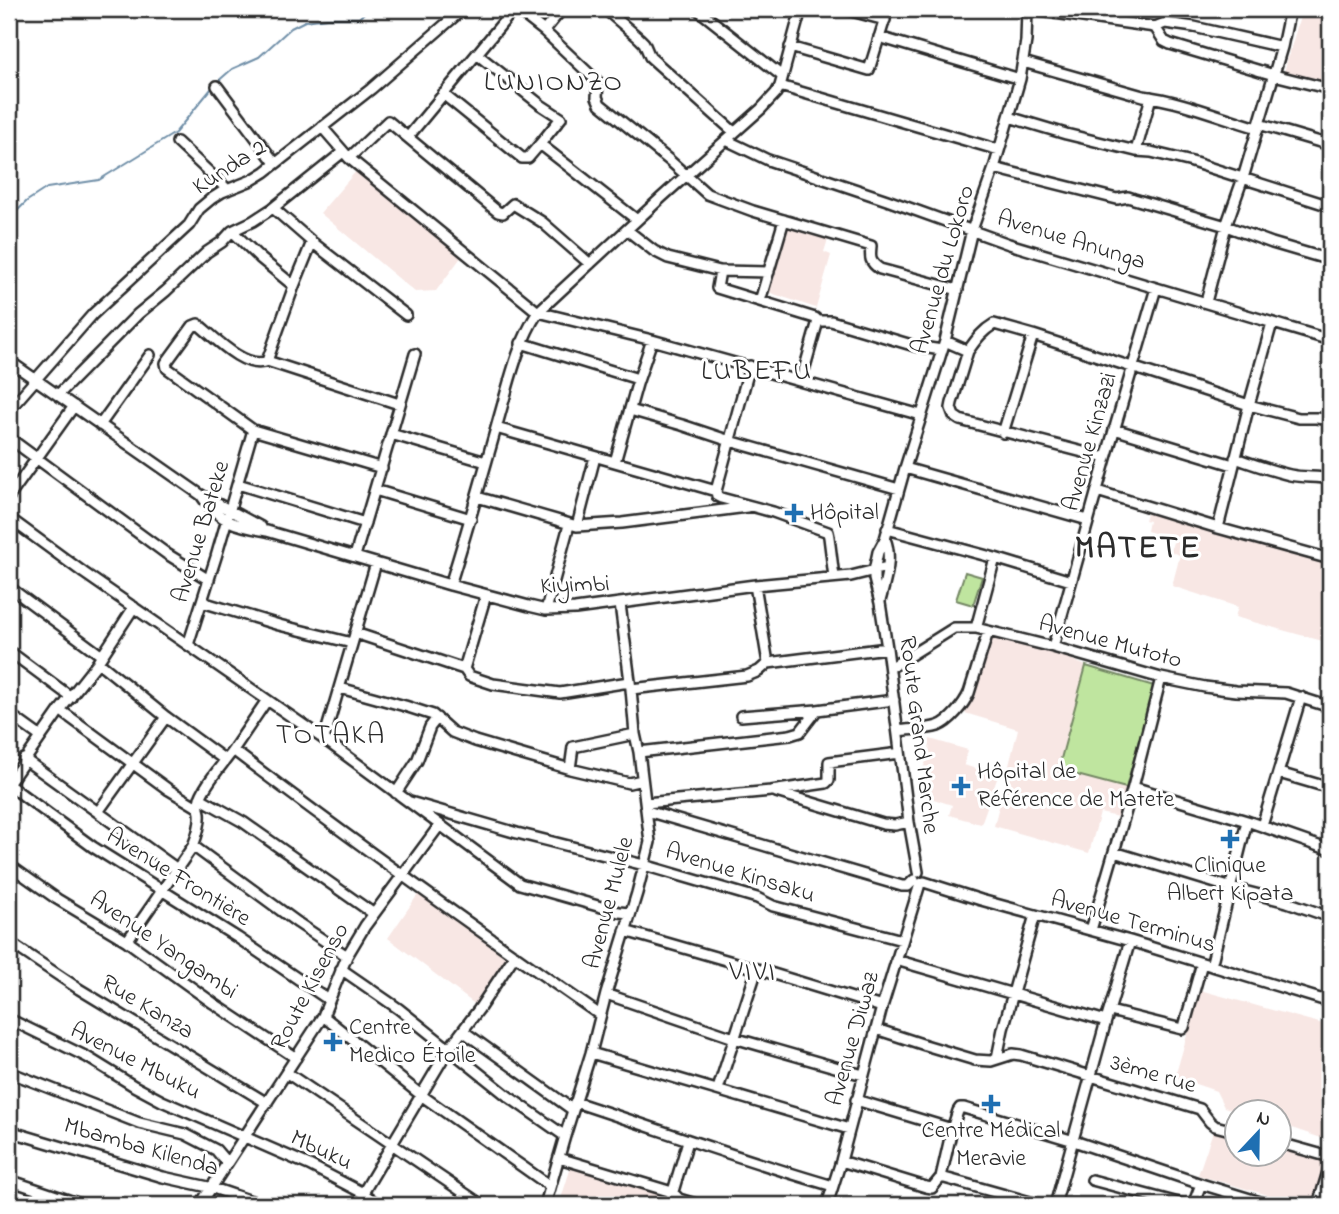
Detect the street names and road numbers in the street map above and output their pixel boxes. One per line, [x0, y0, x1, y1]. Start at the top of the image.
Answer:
street label: Kunda 2 [186, 131, 274, 205]
street label: Avenue du Lokoro [903, 181, 985, 359]
street label: Avenue Anunga [992, 202, 1150, 280]
street label: Avenue Kinzazi [1054, 368, 1128, 516]
street label: Avenue Bateke [164, 456, 240, 607]
street label: Kiyimbi [540, 567, 610, 606]
street label: Avenue Mutoto [1034, 607, 1186, 679]
street label: Route Grand Marche [889, 634, 948, 836]
street label: Avenue Frontière [99, 820, 257, 937]
street label: Avenue Mulele [576, 833, 645, 973]
street label: Avenue Kinsaku [661, 835, 819, 913]
street label: Avenue Yangambi [82, 883, 244, 1009]
street label: Avenue Terminus [1046, 883, 1220, 963]
street label: Route Kisenso [263, 917, 359, 1057]
street label: Rue Kanza [94, 966, 200, 1050]
street label: Avenue Diwaz [818, 967, 890, 1110]
street label: Avenue Mbuku [63, 1014, 207, 1110]
street label: 3ème rue [1106, 1046, 1200, 1104]
street label: Mbamba Kilenda [60, 1109, 222, 1187]
street label: Mbuku [284, 1121, 358, 1181]

